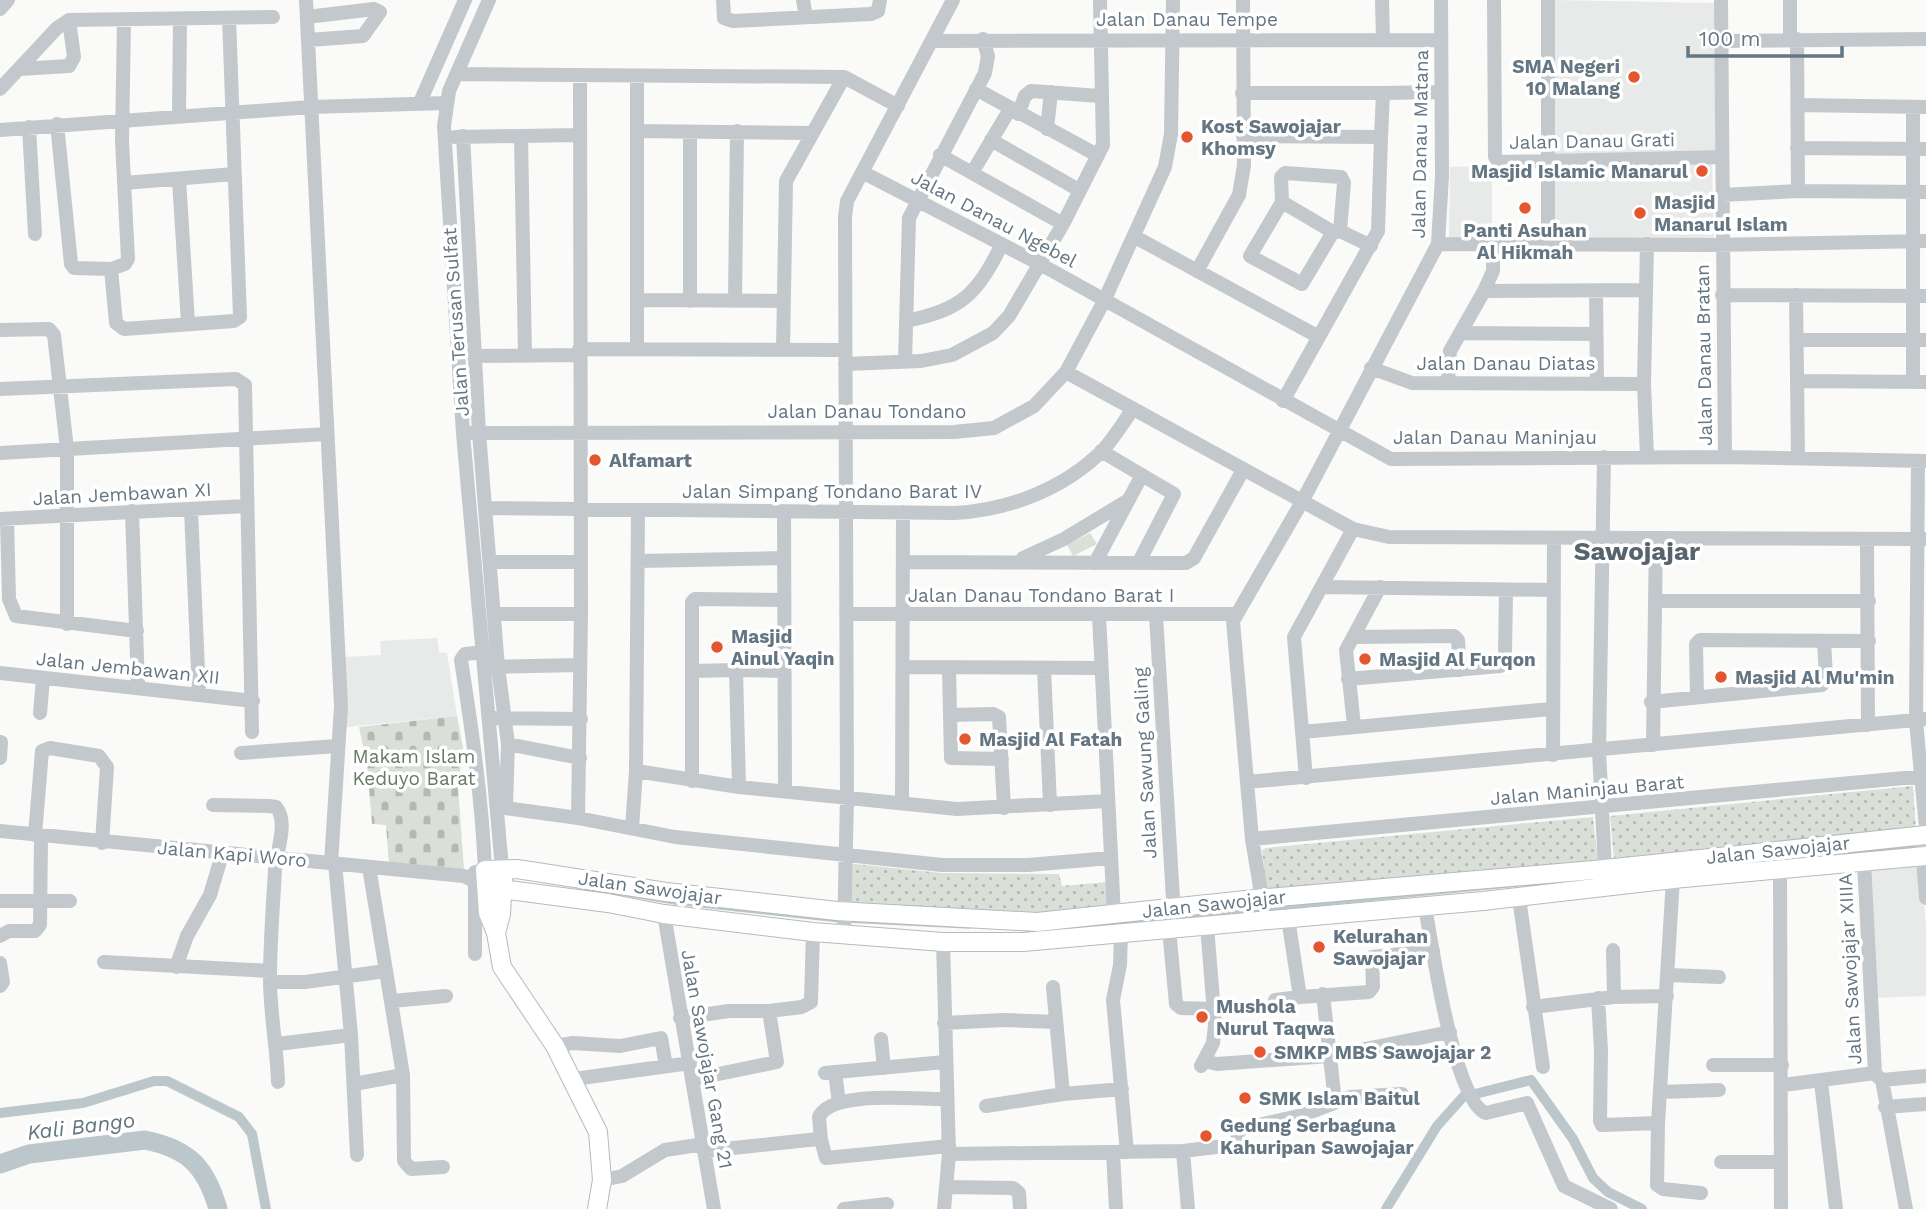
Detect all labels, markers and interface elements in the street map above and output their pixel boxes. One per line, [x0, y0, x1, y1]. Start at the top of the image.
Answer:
street label: Jalan Danau Tempe [1096, 8, 1278, 31]
scale bar [1688, 14, 1842, 58]
text: 100 m [1699, 26, 1761, 51]
street label: Jalan Danau Matana [1407, 49, 1433, 239]
place label: SMA Negeri 10 Malang [1512, 55, 1620, 100]
marker: SMA Negeri 10 Malang [1626, 69, 1642, 85]
place label: Kost Sawojajar Khomsy [1201, 115, 1342, 160]
street label: Jalan Danau Grati [1509, 128, 1675, 154]
marker: Kost Sawojajar Khomsy [1179, 129, 1195, 145]
place label: Masjid Islamic Manarul [1471, 160, 1689, 183]
marker: Masjid Islamic Manarul [1694, 163, 1710, 179]
street label: Jalan Danau Ngebel [907, 166, 1081, 273]
place label: Masjid Manarul Islam [1654, 191, 1788, 236]
marker: Panti Asuhan Al Hikmah [1517, 200, 1533, 216]
marker: Masjid Manarul Islam [1632, 205, 1648, 221]
place label: Panti Asuhan Al Hikmah [1463, 219, 1587, 264]
street label: Jalan Terusan Sulfat [438, 227, 474, 417]
street label: Jalan Danau Bratan [1691, 264, 1717, 446]
street label: Jalan Danau Diatas [1417, 352, 1595, 375]
street label: Jalan Danau Tondano [767, 400, 967, 423]
street label: Jalan Danau Maninjau [1393, 426, 1597, 449]
place label: Alfamart [609, 449, 693, 472]
marker: Alfamart [587, 452, 603, 468]
street label: Jalan Jembawan XI [32, 478, 212, 510]
street label: Jalan Simpang Tondano Barat IV [682, 480, 982, 503]
district label: Sawojajar [1574, 536, 1701, 566]
street label: Jalan Danau Tondano Barat I [908, 584, 1174, 607]
place label: Masjid Ainul Yaqin [731, 625, 834, 670]
marker: Masjid Ainul Yaqin [709, 639, 725, 655]
street label: Jalan Jembawan XII [35, 647, 221, 689]
place label: Masjid Al Furqon [1379, 648, 1536, 671]
marker: Masjid Al Furqon [1357, 651, 1373, 667]
street label: Jalan Sawung Galing [1128, 666, 1162, 859]
place label: Masjid Al Mu'min [1735, 666, 1895, 689]
marker: Masjid Al Mu'min [1713, 669, 1729, 685]
place label: Masjid Al Fatah [979, 728, 1122, 751]
marker: Masjid Al Fatah [957, 731, 973, 747]
park label: Makam Islam Keduyo Barat [353, 745, 476, 790]
street label: Jalan Maninjau Barat [1489, 770, 1685, 810]
street label: Jalan Sawojajar [1705, 831, 1851, 869]
street label: Jalan Kapi Woro [156, 836, 308, 872]
street label: Jalan Sawojajar [577, 867, 724, 910]
street label: Jalan Sawojajar XIIIA [1833, 872, 1866, 1065]
street label: Jalan Sawojajar [1141, 885, 1287, 923]
place label: Kelurahan Sawojajar [1333, 925, 1428, 970]
marker: Kelurahan Sawojajar [1311, 939, 1327, 955]
street label: Jalan Sawojajar Gang 21 [676, 948, 738, 1170]
place label: Mushola Nurul Taqwa [1216, 995, 1334, 1040]
marker: Mushola Nurul Taqwa [1194, 1009, 1210, 1025]
place label: SMKP MBS Sawojajar 2 [1274, 1041, 1491, 1064]
marker: SMKP MBS Sawojajar 2 [1252, 1044, 1268, 1060]
place label: SMK Islam Baitul [1259, 1087, 1420, 1110]
marker: SMK Islam Baitul [1237, 1090, 1253, 1106]
water label: Kali Bango [26, 1107, 136, 1145]
place label: Gedung Serbaguna Kahuripan Sawojajar [1220, 1114, 1414, 1159]
marker: Gedung Serbaguna Kahuripan Sawojajar [1198, 1128, 1214, 1144]

